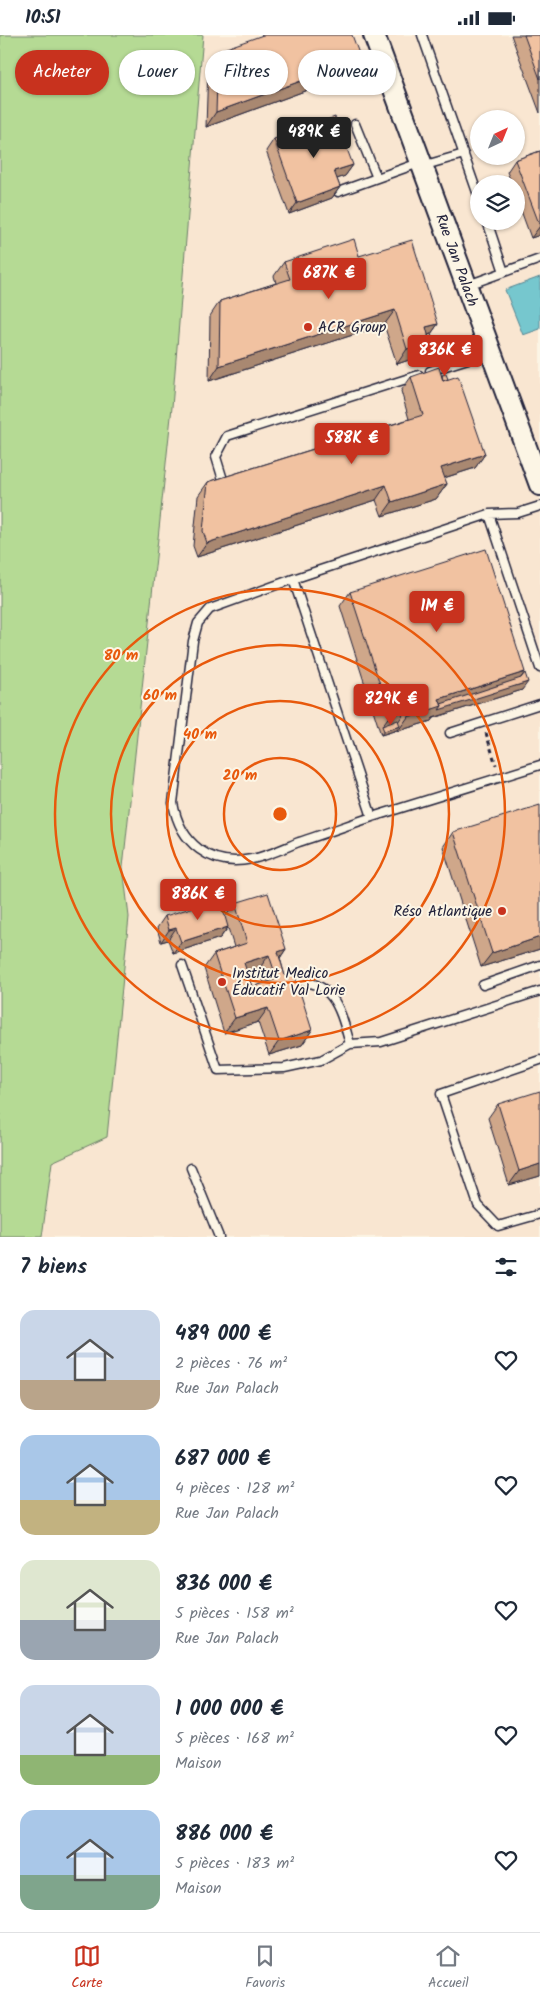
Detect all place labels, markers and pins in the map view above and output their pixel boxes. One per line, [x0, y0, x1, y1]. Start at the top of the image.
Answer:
pin: 489K € [273, 117, 355, 159]
pin: 687K € [288, 257, 370, 300]
place label: ACR Group [318, 316, 386, 340]
marker: ACR Group [302, 321, 314, 333]
pin: 836K € [404, 335, 486, 377]
pin: 588K € [311, 423, 393, 465]
pin: 1M € [407, 591, 467, 633]
pin: 829K € [350, 683, 432, 726]
centre of rings [271, 805, 289, 823]
pin: 886K € [157, 879, 239, 921]
place label: Réso Atlantique [393, 900, 492, 924]
marker: Réso Atlantique [496, 905, 508, 917]
place label: Institut Medico Éducatif Val Lorie [232, 962, 345, 1003]
marker: Institut Medico Éducatif Val Lorie [216, 976, 228, 988]

